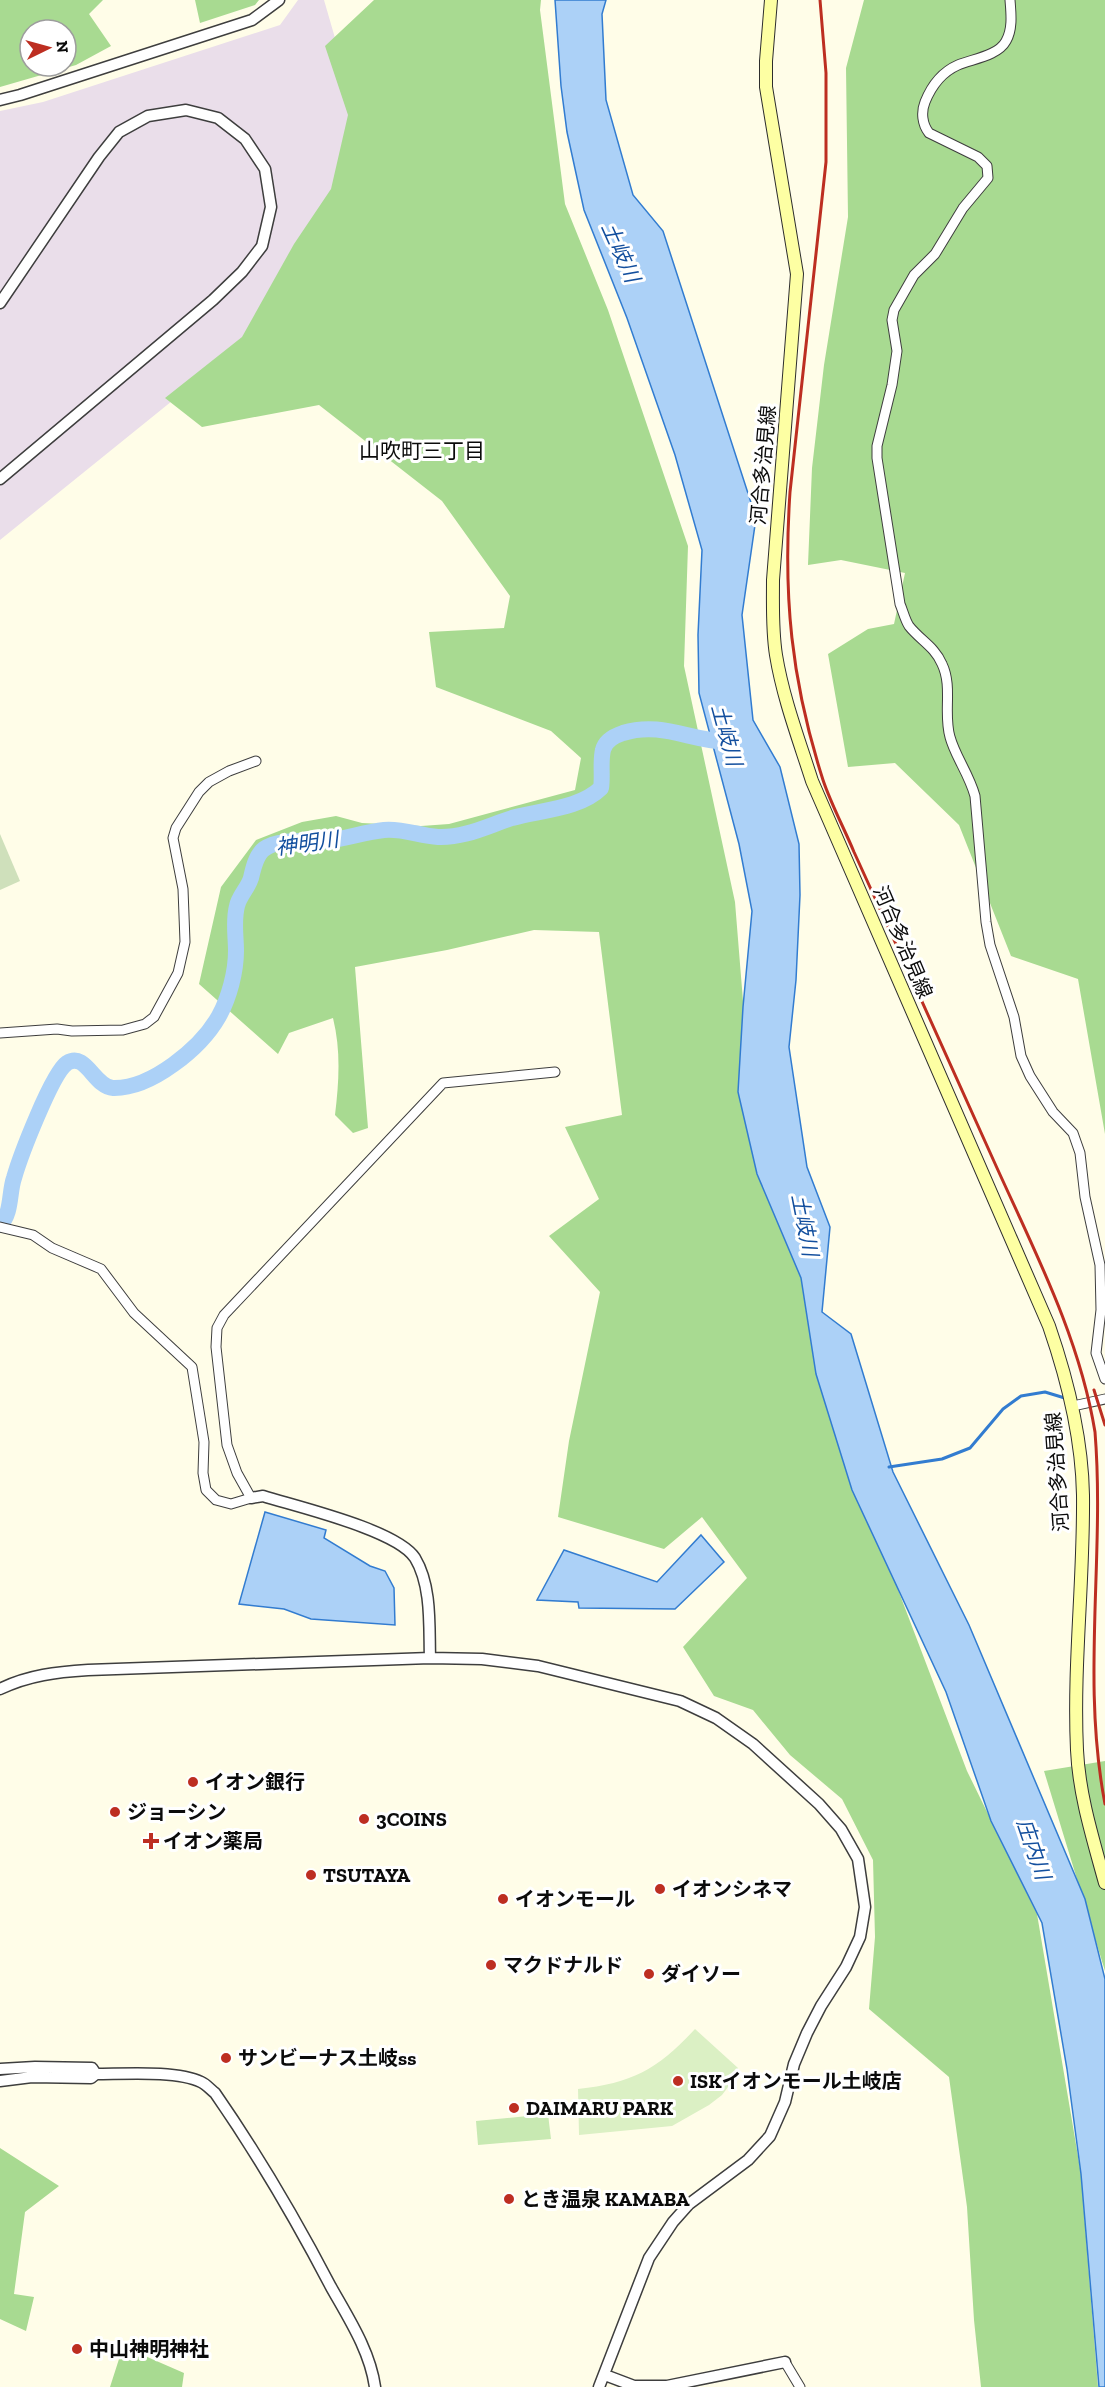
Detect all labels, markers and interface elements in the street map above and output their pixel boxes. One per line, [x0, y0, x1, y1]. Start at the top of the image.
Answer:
north arrow [18, 18, 78, 78]
text: N [52, 40, 72, 54]
water label: 土岐川 [597, 218, 646, 288]
street label: 河合多治見線 [746, 404, 780, 526]
district label: 山吹町三丁目 [359, 438, 485, 463]
water label: 土岐川 [707, 701, 748, 771]
water label: 神明川 [274, 826, 342, 860]
street label: 河合多治見線 [869, 882, 937, 1002]
water label: 土岐川 [787, 1192, 824, 1260]
street label: 河合多治見線 [1041, 1411, 1073, 1533]
place label: イオン銀行 [205, 1770, 305, 1794]
marker: イオン銀行 [186, 1775, 200, 1789]
place label: ジョーシン [127, 1800, 227, 1824]
marker: ジョーシン [108, 1805, 122, 1819]
place label: 3COINS [376, 1807, 447, 1831]
marker: 3COINS [357, 1812, 371, 1826]
water label: 庄内川 [1012, 1815, 1057, 1885]
place label: イオン薬局 [163, 1829, 263, 1853]
marker: イオン薬局 [144, 1834, 158, 1848]
place label: TSUTAYA [323, 1863, 411, 1887]
marker: TSUTAYA [304, 1868, 318, 1882]
place label: イオンシネマ [672, 1877, 792, 1901]
marker: イオンシネマ [653, 1882, 667, 1896]
place label: イオンモール [515, 1887, 635, 1911]
marker: イオンモール [496, 1892, 510, 1906]
place label: マクドナルド [503, 1953, 623, 1977]
marker: マクドナルド [484, 1958, 498, 1972]
place label: ダイソー [661, 1962, 741, 1986]
marker: ダイソー [642, 1967, 656, 1981]
place label: サンビーナス土岐ss [238, 2046, 416, 2070]
marker: サンビーナス土岐ss [219, 2051, 233, 2065]
place label: ISKイオンモール土岐店 [690, 2069, 902, 2093]
marker: ISKイオンモール土岐店 [671, 2074, 685, 2088]
place label: DAIMARU PARK [526, 2096, 674, 2120]
marker: DAIMARU PARK [507, 2101, 521, 2115]
place label: とき温泉 KAMABA [521, 2187, 690, 2211]
marker: とき温泉 KAMABA [502, 2192, 516, 2206]
place label: 中山神明神社 [89, 2337, 209, 2361]
marker: 中山神明神社 [70, 2342, 84, 2356]

